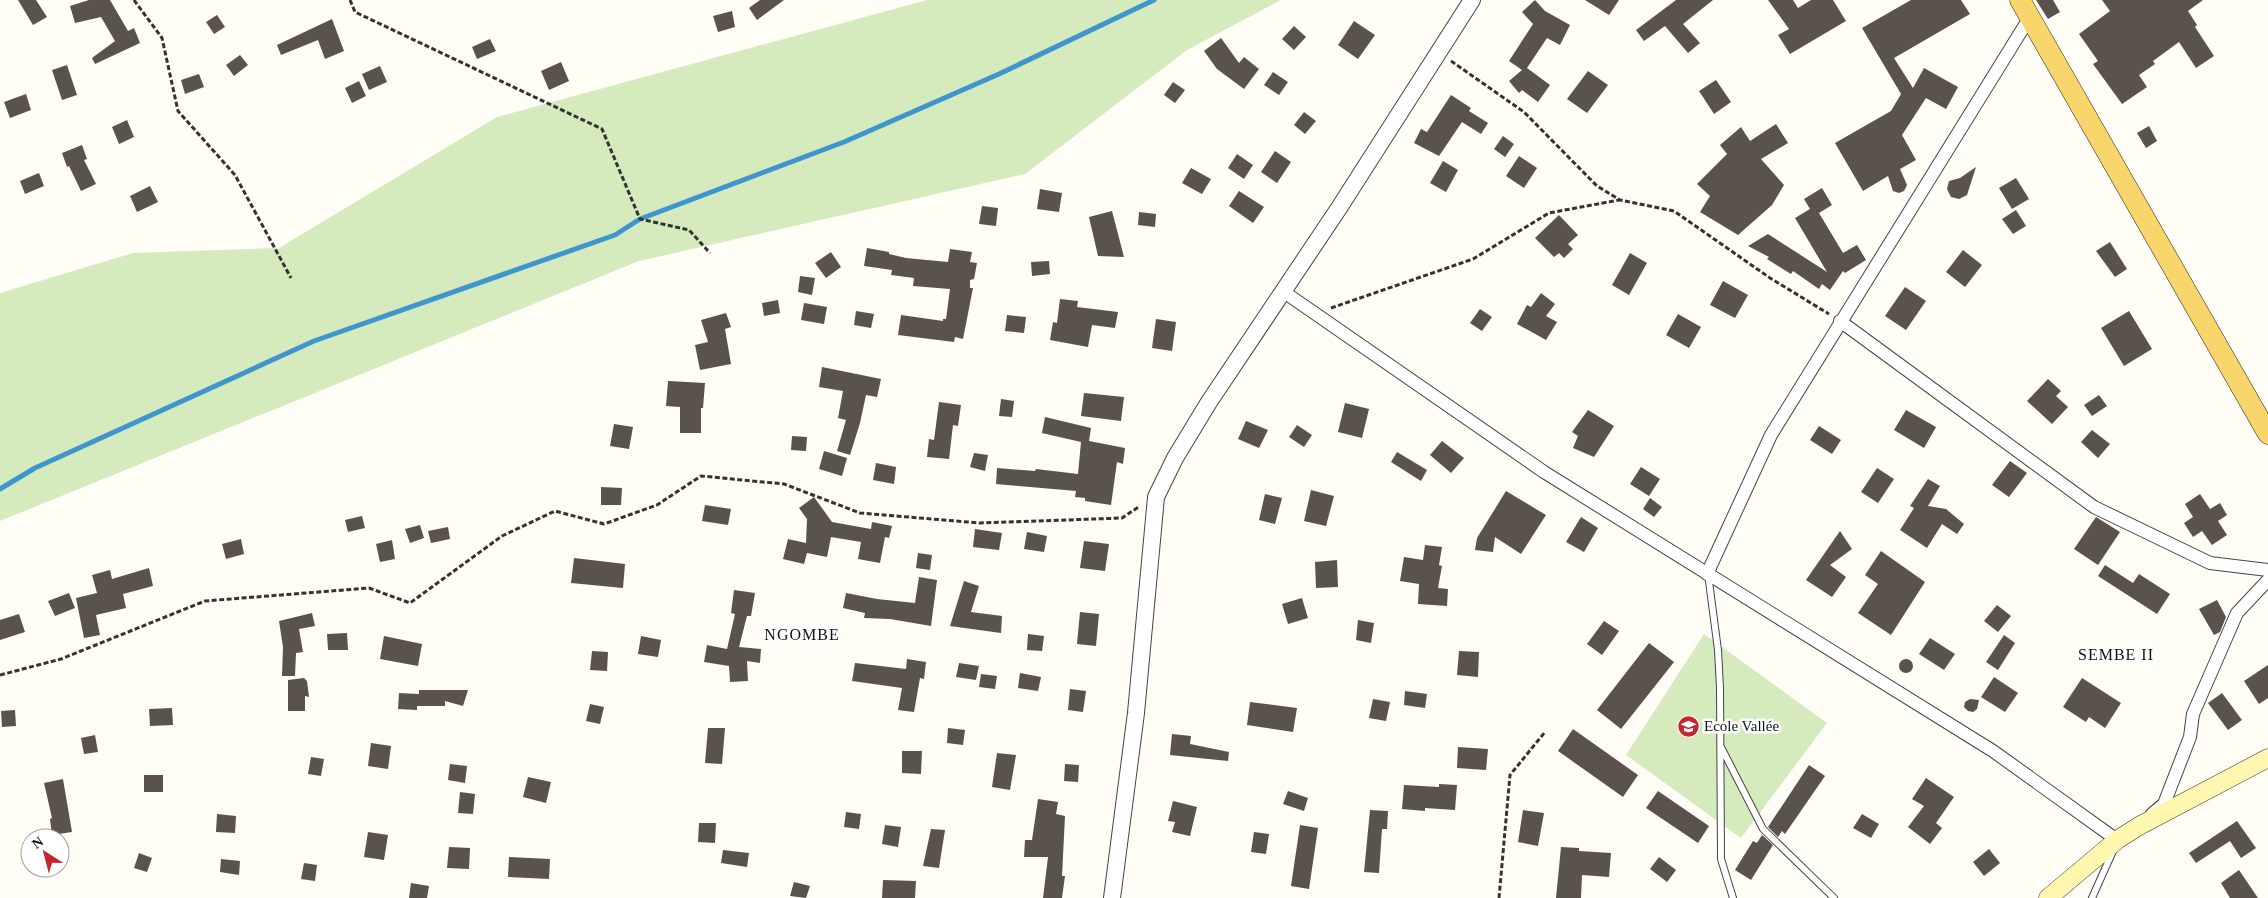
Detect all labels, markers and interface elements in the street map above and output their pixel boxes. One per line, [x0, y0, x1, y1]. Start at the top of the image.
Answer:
district label: NGOMBE [764, 626, 840, 643]
district label: SEMBE II [2078, 646, 2154, 663]
school or university icon: Ecole Vallée [1676, 714, 1700, 738]
place label: Ecole Vallée [1704, 718, 1779, 734]
north arrow [20, 828, 70, 878]
text: N [29, 834, 46, 852]

